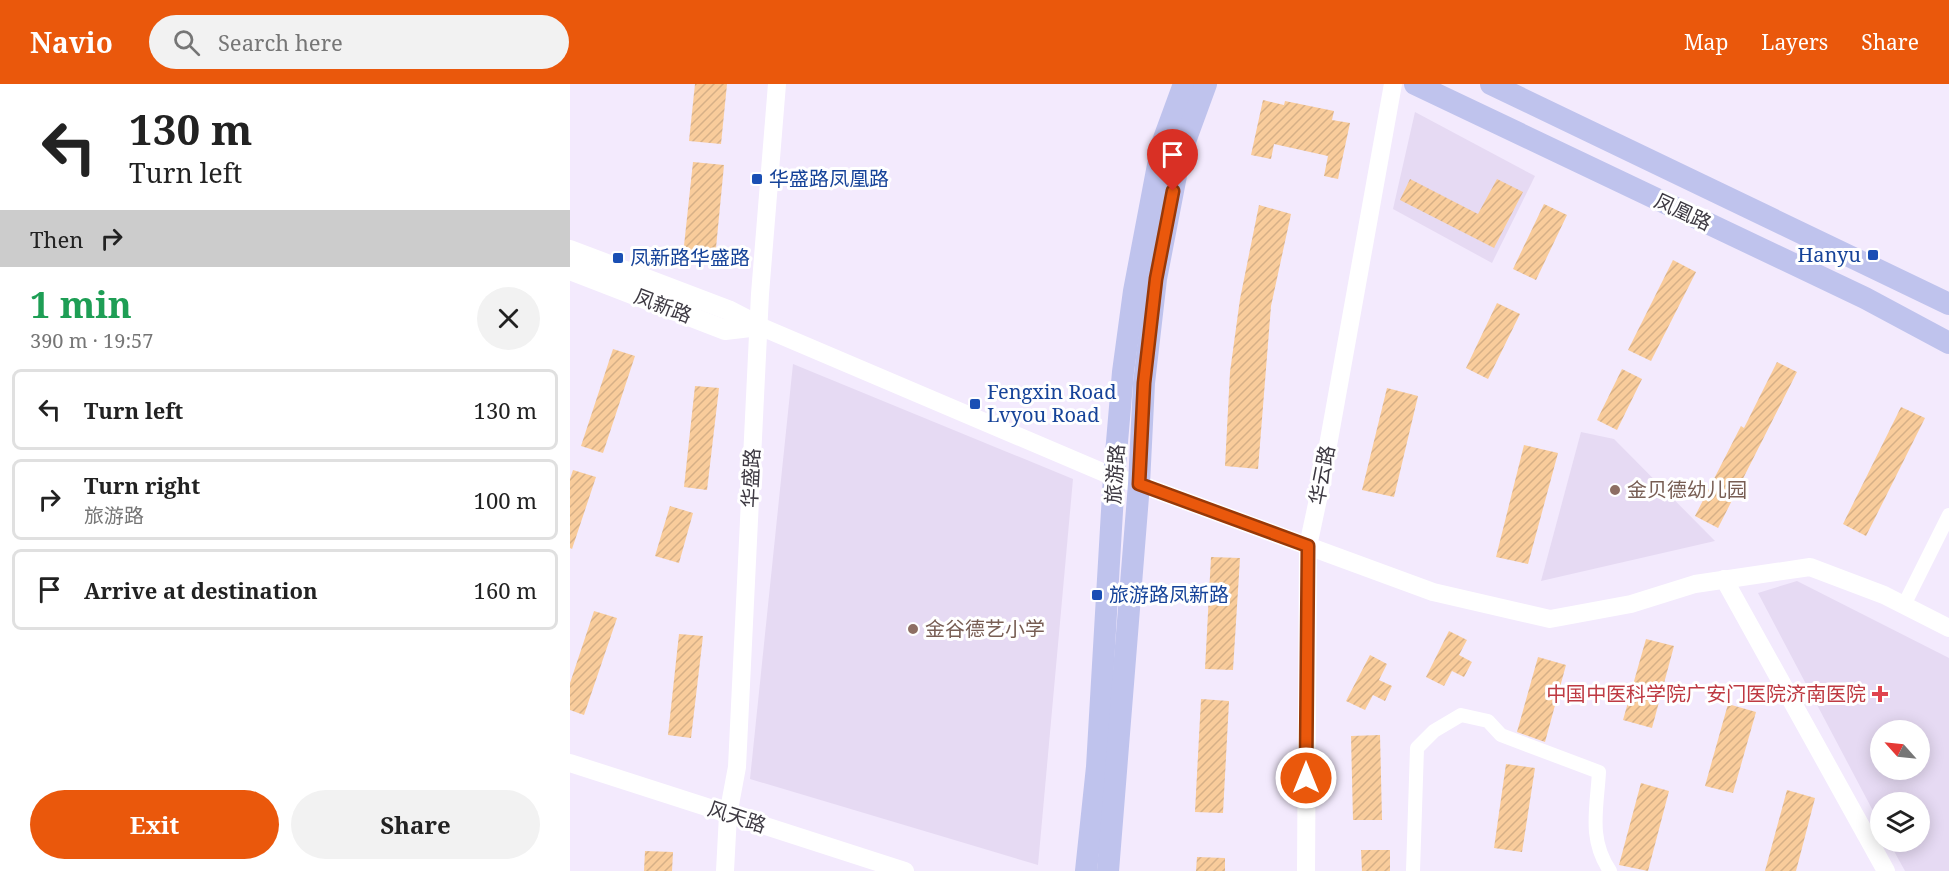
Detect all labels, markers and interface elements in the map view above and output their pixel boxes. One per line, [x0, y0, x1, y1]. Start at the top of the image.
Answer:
search box [149, 15, 569, 69]
text: Navio [30, 23, 113, 61]
icon: search [170, 26, 203, 59]
text: Search here [218, 27, 343, 57]
text: Map [1684, 28, 1728, 56]
text: Layers [1761, 28, 1828, 56]
text: Share [1861, 28, 1919, 56]
text: 130 m [129, 100, 253, 157]
icon: left [30, 108, 108, 186]
pin [1147, 129, 1198, 191]
icon: arrive [1156, 138, 1189, 171]
text: Turn left [129, 154, 242, 191]
place label: 华盛路凤凰路 [769, 165, 889, 192]
marker: 华盛路凤凰路 [750, 172, 764, 186]
street label: 凤凰路 [1650, 187, 1716, 236]
icon: right [95, 222, 128, 255]
text: Then [30, 224, 83, 254]
place label: Hanyu [1797, 241, 1861, 268]
place label: 凤新路华盛路 [630, 244, 750, 271]
marker: Hanyu [1866, 248, 1880, 262]
marker: 凤新路华盛路 [611, 251, 625, 265]
text: 1 min [30, 280, 132, 329]
street label: 凤新路 [630, 282, 696, 329]
button: close [477, 287, 540, 350]
text: 390 m · 19:57 [30, 327, 153, 354]
place label: Fengxin Road Lvyou Road [987, 378, 1117, 428]
icon: left [33, 393, 66, 426]
text: Turn left [84, 395, 183, 425]
text: 130 m [474, 395, 537, 425]
marker: Fengxin Road Lvyou Road [968, 397, 982, 411]
street label: 旅游路 [1099, 443, 1130, 505]
street label: 华云路 [1303, 443, 1340, 507]
street label: 华盛路 [735, 447, 766, 509]
text: Turn right [84, 470, 200, 500]
place label: 金贝德幼儿园 [1627, 476, 1747, 503]
icon: right [33, 483, 66, 516]
marker: 金贝德幼儿园 [1608, 483, 1622, 497]
text: 100 m [474, 485, 537, 515]
text: 旅游路 [84, 502, 144, 529]
icon: arrive [33, 573, 66, 606]
text: Arrive at destination [84, 575, 318, 605]
text: 160 m [474, 575, 537, 605]
place label: 旅游路凤新路 [1109, 581, 1229, 608]
marker: 旅游路凤新路 [1090, 588, 1104, 602]
place label: 金谷德艺小学 [925, 615, 1045, 642]
marker: 金谷德艺小学 [906, 622, 920, 636]
place label: 中国中医科学院广安门医院济南医院 [1546, 680, 1866, 707]
marker: 中国中医科学院广安门医院济南医院 [1871, 685, 1889, 703]
north arrow [1870, 720, 1930, 780]
map controls [1870, 720, 1930, 852]
position arrow [1274, 746, 1338, 810]
button: Exit [30, 790, 279, 859]
button: Share [291, 790, 540, 859]
button: layers [1870, 792, 1930, 852]
street label: 风天路 [704, 794, 770, 839]

